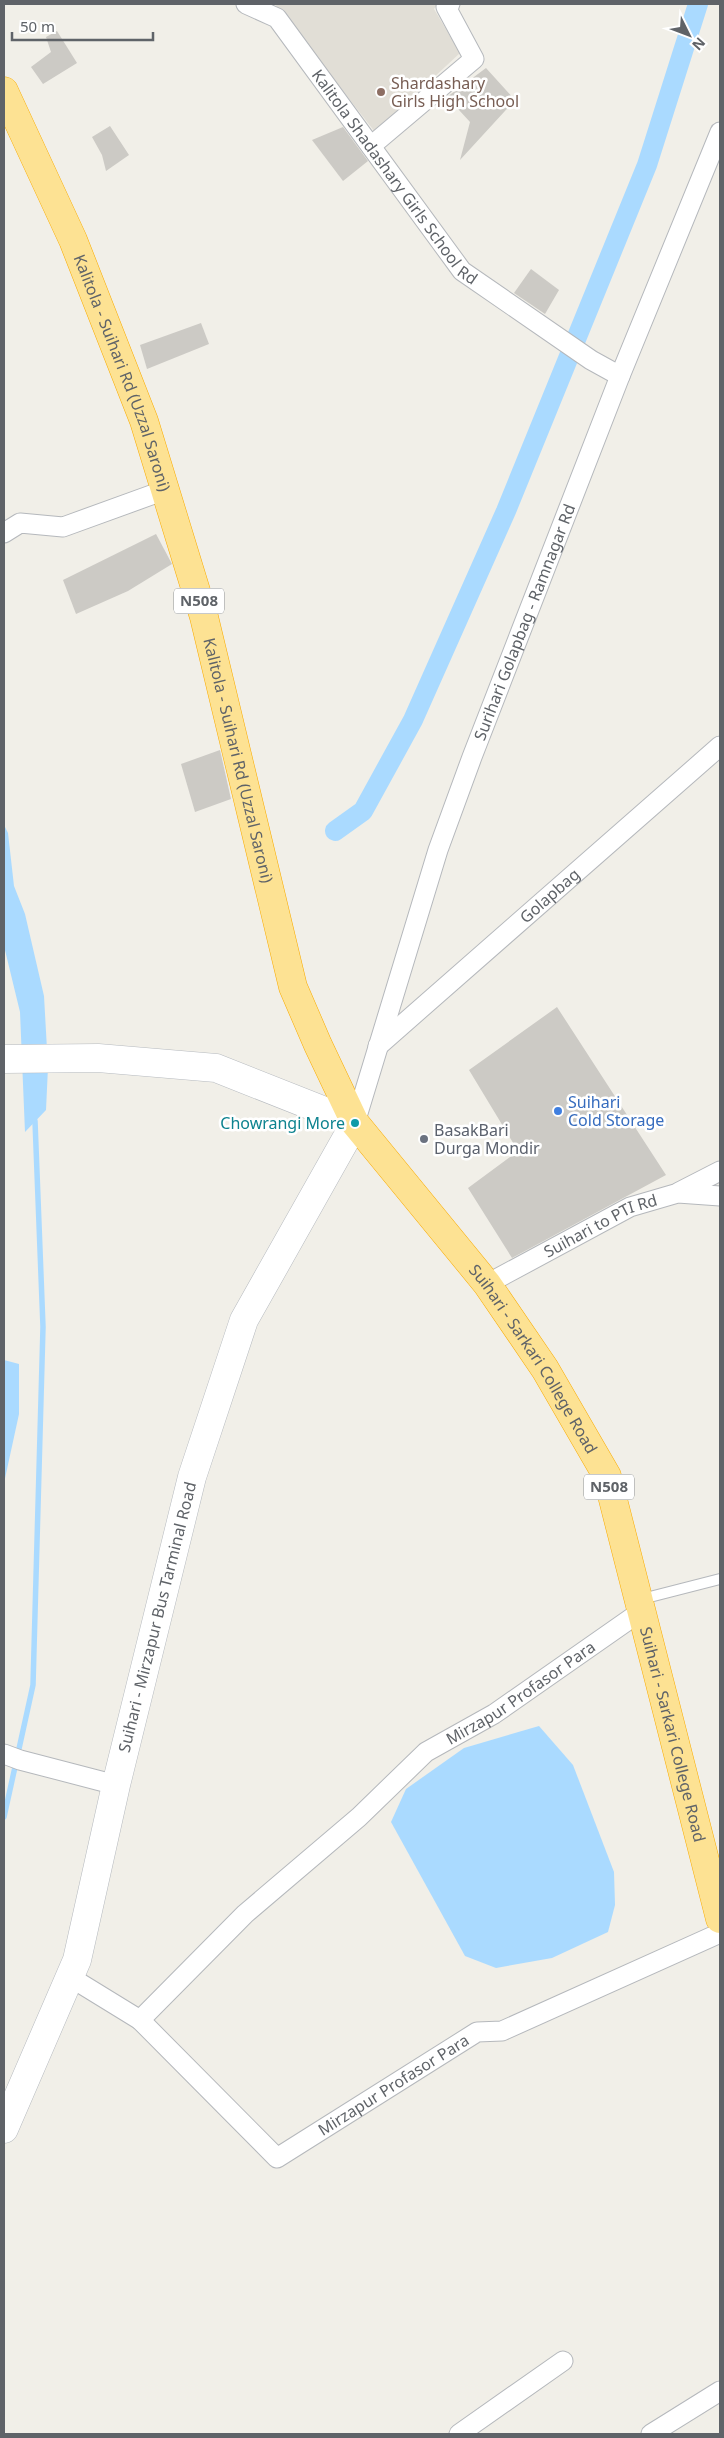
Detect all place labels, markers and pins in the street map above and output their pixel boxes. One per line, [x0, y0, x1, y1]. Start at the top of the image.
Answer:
place label: Shardashary Girls High School [391, 72, 519, 112]
marker: Shardashary Girls High School [375, 86, 387, 98]
place label: Suihari Cold Storage [568, 1091, 664, 1131]
marker: Suihari Cold Storage [552, 1105, 564, 1117]
place label: Chowrangi More [220, 1112, 345, 1134]
marker: Chowrangi More [349, 1117, 361, 1129]
place label: BasakBari Durga Mondir [434, 1119, 540, 1159]
marker: BasakBari Durga Mondir [418, 1133, 430, 1145]

